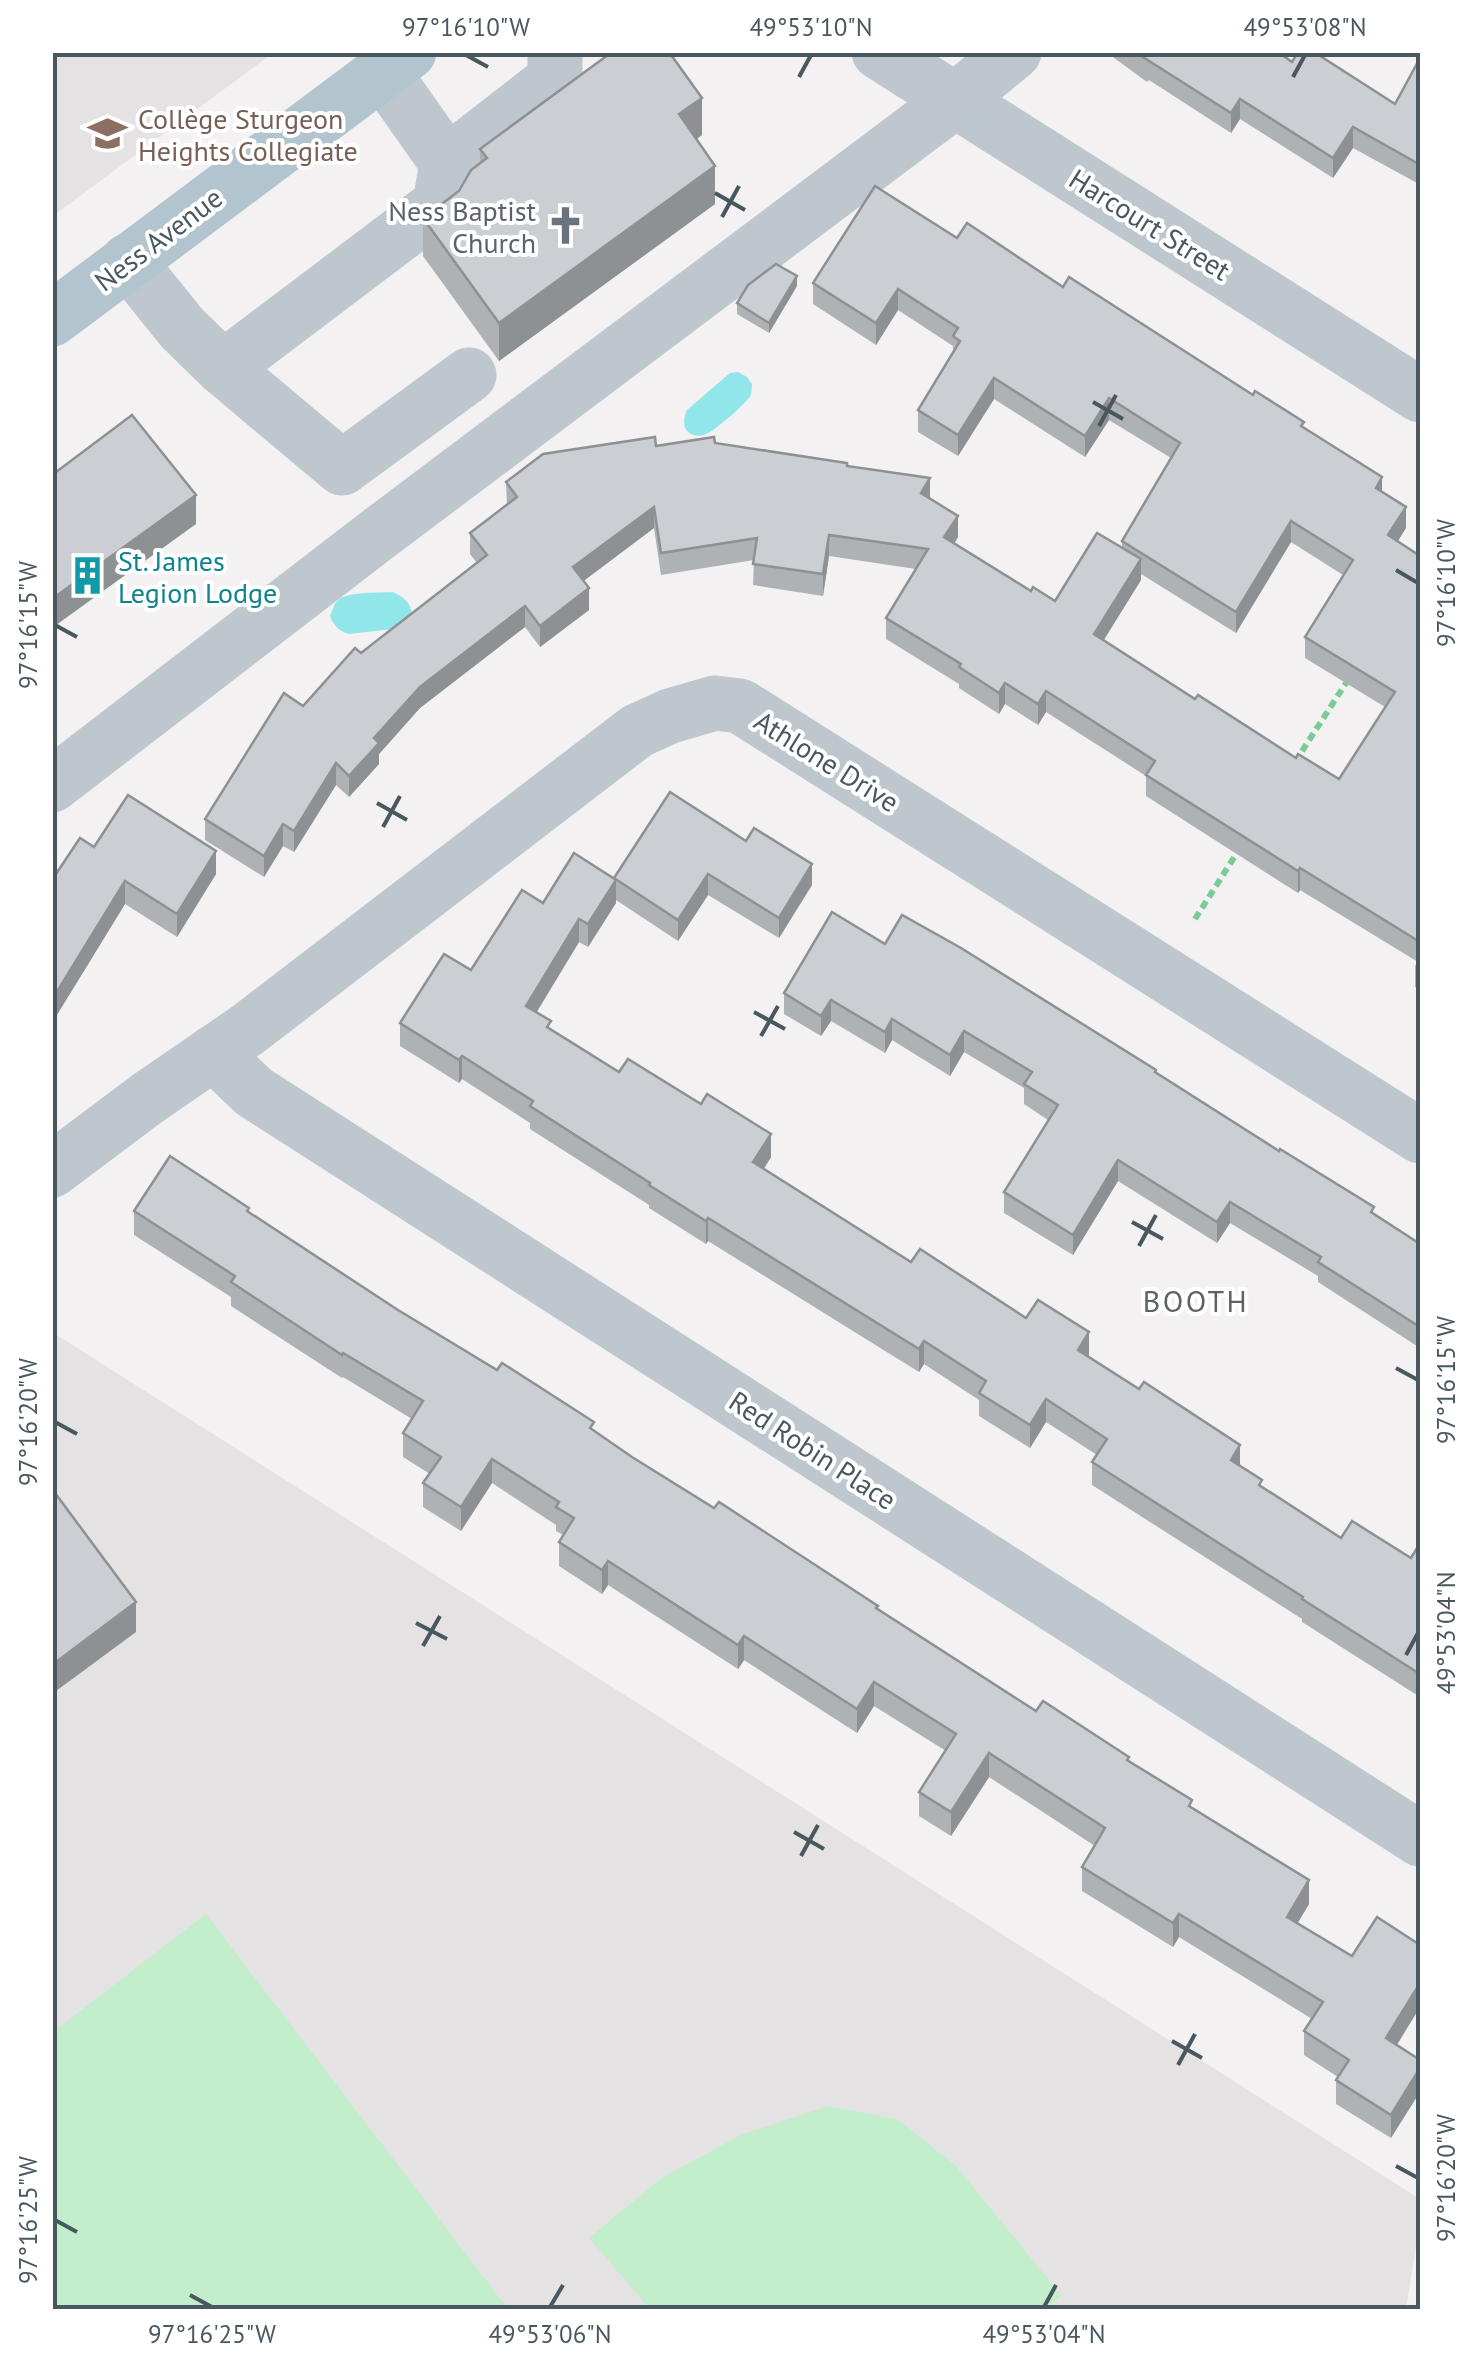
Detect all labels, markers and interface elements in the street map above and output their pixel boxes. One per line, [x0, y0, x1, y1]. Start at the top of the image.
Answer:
text: 97°16'10"W [402, 11, 530, 43]
text: 49°53'10"N [749, 11, 873, 43]
text: 49°53'08"N [1243, 11, 1367, 43]
place label: Collège Sturgeon Heights Collegiate [138, 100, 358, 169]
school or university icon: Collège Sturgeon Heights Collegiate [87, 113, 129, 155]
street label: Harcourt Street [1063, 160, 1238, 288]
street label: Ness Avenue [87, 179, 229, 299]
place label: Ness Baptist Church [388, 192, 536, 261]
church icon: Ness Baptist Church [545, 205, 587, 247]
text: 97°16'10"W [1430, 519, 1462, 647]
place label: St. James Legion Lodge [118, 542, 277, 611]
building icon: St. James Legion Lodge [67, 555, 109, 597]
text: 97°16'15"W [12, 561, 44, 689]
street label: Athlone Drive [748, 702, 906, 820]
district label: BOOTH [1143, 1281, 1249, 1320]
text: 97°16'15"W [1430, 1316, 1462, 1444]
text: 97°16'20"W [12, 1358, 44, 1486]
street label: Red Robin Place [723, 1382, 903, 1518]
text: 49°53'04"N [1430, 1571, 1462, 1695]
text: 97°16'20"W [1430, 2114, 1462, 2242]
text: 97°16'25"W [12, 2156, 44, 2284]
text: 97°16'25"W [148, 2318, 276, 2350]
text: 49°53'06"N [488, 2318, 612, 2350]
text: 49°53'04"N [982, 2318, 1106, 2350]

